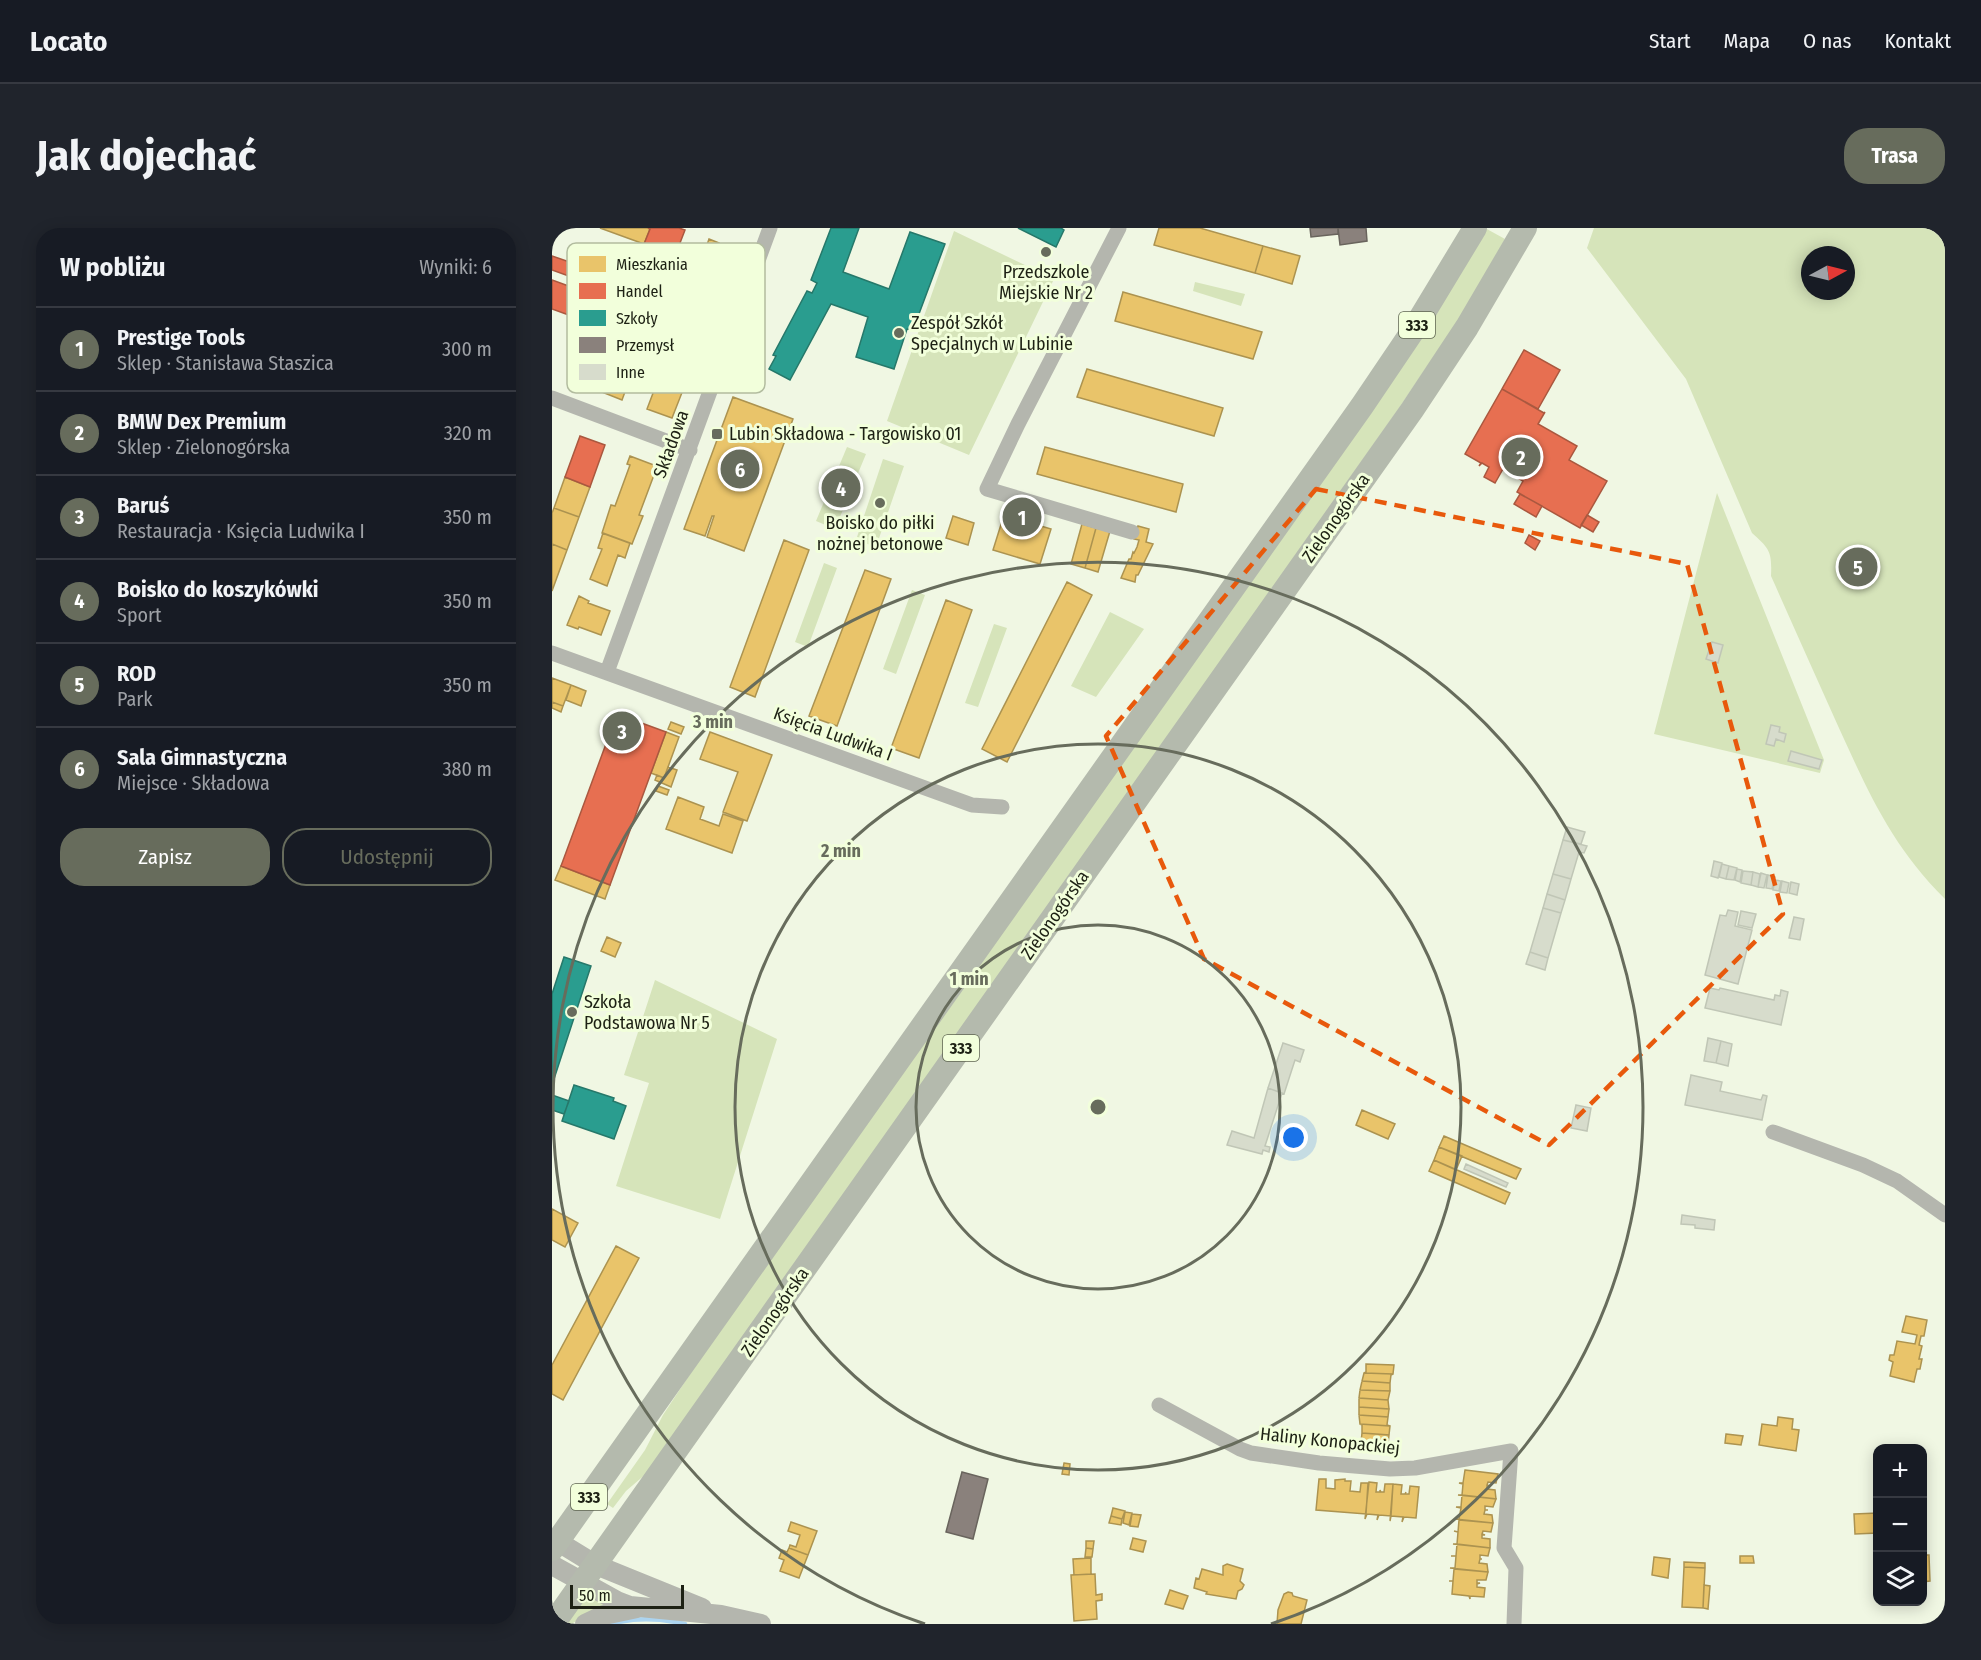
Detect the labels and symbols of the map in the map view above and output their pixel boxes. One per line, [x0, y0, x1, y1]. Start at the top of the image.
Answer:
legend [567, 243, 765, 393]
marker: Przedszkole Miejskie Nr 2 [1039, 245, 1053, 259]
north arrow [1801, 246, 1855, 300]
text: Mieszkania [616, 255, 688, 274]
place label: Przedszkole Miejskie Nr 2 [999, 261, 1093, 304]
text: Handel [616, 282, 663, 301]
text: Szkoły [616, 309, 658, 328]
place label: Zespół Szkół Specjalnych w Lubinie [911, 312, 1073, 355]
road number: 333 [1399, 312, 1435, 338]
marker: Zespół Szkół Specjalnych w Lubinie [892, 326, 906, 340]
text: Przemysł [616, 336, 674, 355]
text: Inne [616, 363, 645, 382]
street label: Składowa [649, 407, 693, 481]
place label: Lubin Składowa - Targowisko 01 [729, 423, 961, 445]
marker: Lubin Składowa - Targowisko 01 [710, 427, 724, 441]
pin: 2 [1502, 434, 1540, 480]
pin: 6 [720, 446, 759, 492]
pin: 4 [822, 466, 860, 510]
street label: Zielonogórska [1297, 469, 1375, 567]
pin: 1 [1002, 494, 1042, 540]
marker: Boisko do piłki nożnej betonowe [873, 496, 887, 510]
place label: Boisko do piłki nożnej betonowe [817, 512, 943, 555]
pin: 5 [1838, 544, 1878, 590]
street label: Księcia Ludwika I [771, 702, 895, 766]
pin: 3 [602, 708, 642, 754]
text: 3 min [692, 711, 733, 733]
text: 2 min [820, 840, 861, 862]
street label: Zielonogórska [1016, 866, 1094, 964]
text: 1 min [949, 968, 989, 990]
place label: Szkoła Podstawowa Nr 5 [584, 991, 710, 1034]
marker: Szkoła Podstawowa Nr 5 [565, 1005, 579, 1019]
road number: 333 [943, 1035, 979, 1061]
centre of rings [1088, 1097, 1108, 1117]
your location [1279, 1123, 1308, 1152]
street label: Zielonogórska [736, 1263, 814, 1361]
street label: Haliny Konopackiej [1259, 1423, 1401, 1459]
road number: 333 [571, 1484, 607, 1510]
scale bar [570, 1582, 684, 1610]

